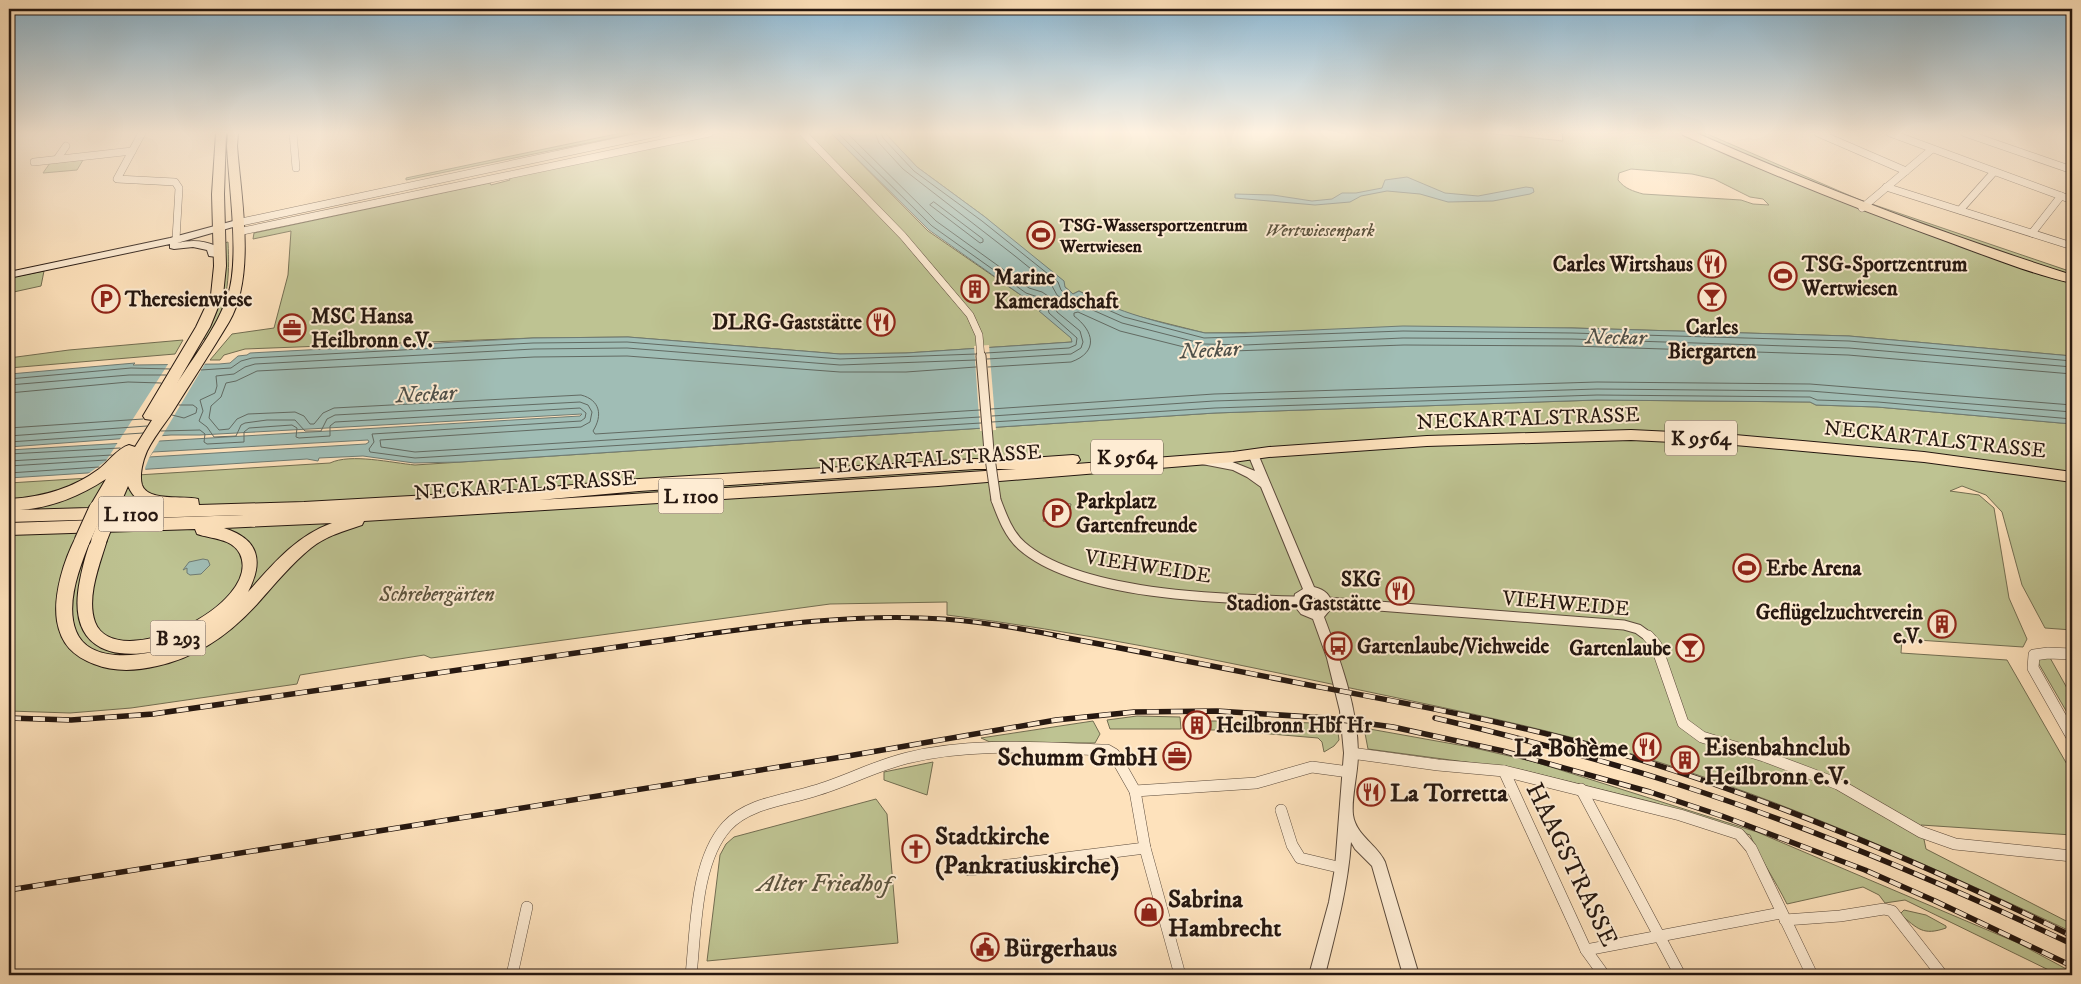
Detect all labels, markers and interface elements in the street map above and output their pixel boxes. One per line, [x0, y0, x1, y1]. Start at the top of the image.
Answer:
place label: TSG-Wassersportzentrum Wertwiesen [1059, 215, 1248, 258]
sports icon: TSG-Wassersportzentrum Wertwiesen [1026, 220, 1056, 250]
park label: Wertwiesenpark [1265, 220, 1375, 242]
restaurant icon: Carles Wirtshaus [1697, 249, 1727, 279]
place label: Carles Wirtshaus [1553, 252, 1693, 278]
place label: TSG-Sportzentrum Wertwiesen [1801, 252, 1968, 302]
sports icon: TSG-Sportzentrum Wertwiesen [1768, 261, 1798, 291]
place label: Marine Kameradschaft [994, 265, 1119, 315]
building icon: Marine Kameradschaft [960, 274, 990, 304]
bar icon: Carles Biergarten [1697, 282, 1727, 312]
parking icon: Theresienwiese [91, 284, 121, 314]
place label: Theresienwiese [124, 287, 253, 313]
place label: MSC Hansa Heilbronn e.V. [311, 304, 433, 354]
restaurant icon: DLRG-Gaststätte [866, 307, 896, 337]
place label: DLRG-Gaststätte [712, 310, 862, 336]
office icon: MSC Hansa Heilbronn e.V. [277, 313, 307, 343]
place label: Carles Biergarten [1668, 315, 1757, 365]
water label: Neckar [1583, 323, 1649, 352]
water label: Neckar [1177, 335, 1243, 366]
water label: Neckar [393, 379, 459, 410]
street label: NECKARTALSTRASSE [1416, 402, 1640, 436]
street label: NECKARTALSTRASSE [1823, 415, 2047, 465]
road number: K 9564 [1665, 420, 1737, 456]
street label: NECKARTALSTRASSE [818, 439, 1042, 481]
road number: K 9564 [1091, 440, 1163, 474]
street label: NECKARTALSTRASSE [413, 465, 637, 507]
road number: L 1100 [658, 478, 724, 514]
place label: Parkplatz Gartenfreunde [1076, 489, 1198, 539]
road number: L 1100 [98, 496, 164, 532]
parking icon: Parkplatz Gartenfreunde [1042, 498, 1072, 528]
street label: VIEHWEIDE [1082, 544, 1213, 590]
sports icon: Erbe Arena [1732, 553, 1762, 583]
place label: Erbe Arena [1766, 556, 1863, 582]
place label: SKG Stadion-Gaststätte [1227, 567, 1381, 617]
restaurant icon: SKG Stadion-Gaststätte [1385, 576, 1415, 606]
park label: Schrebergärten [378, 582, 495, 608]
street label: VIEHWEIDE [1500, 585, 1631, 623]
place label: Geflügelzuchtverein e.V. [1756, 600, 1924, 650]
building icon: Geflügelzuchtverein e.V. [1927, 609, 1957, 639]
road number: B 293 [150, 620, 206, 656]
bus stop icon: Gartenlaube/Viehweide [1323, 631, 1353, 661]
bar icon: Gartenlaube [1675, 633, 1705, 663]
place label: Gartenlaube/Viehweide [1357, 634, 1550, 660]
place label: Gartenlaube [1569, 636, 1671, 662]
building icon: Heilbronn Hbf Hr [1182, 710, 1212, 740]
place label: Heilbronn Hbf Hr [1216, 713, 1373, 739]
restaurant icon: La Bohème [1632, 732, 1662, 762]
place label: Eisenbahnclub Heilbronn e.V. [1704, 732, 1851, 792]
place label: La Bohème [1514, 733, 1629, 764]
office icon: Schumm GmbH [1162, 741, 1192, 771]
place label: Schumm GmbH [998, 742, 1158, 773]
building icon: Eisenbahnclub Heilbronn e.V. [1670, 745, 1700, 775]
restaurant icon: La Torretta [1356, 777, 1386, 807]
place label: La Torretta [1390, 778, 1508, 809]
street label: HAAGSTRASSE [1519, 778, 1625, 952]
place label: Stadtkirche (Pankratiuskirche) [935, 821, 1119, 881]
church icon: Stadtkirche (Pankratiuskirche) [901, 834, 931, 864]
park label: Alter Friedhof [754, 868, 896, 899]
place label: Sabrina Hambrecht [1168, 884, 1281, 944]
shop icon: Sabrina Hambrecht [1134, 897, 1164, 927]
public building icon: Bürgerhaus [970, 932, 1000, 962]
place label: Bürgerhaus [1004, 933, 1118, 964]

